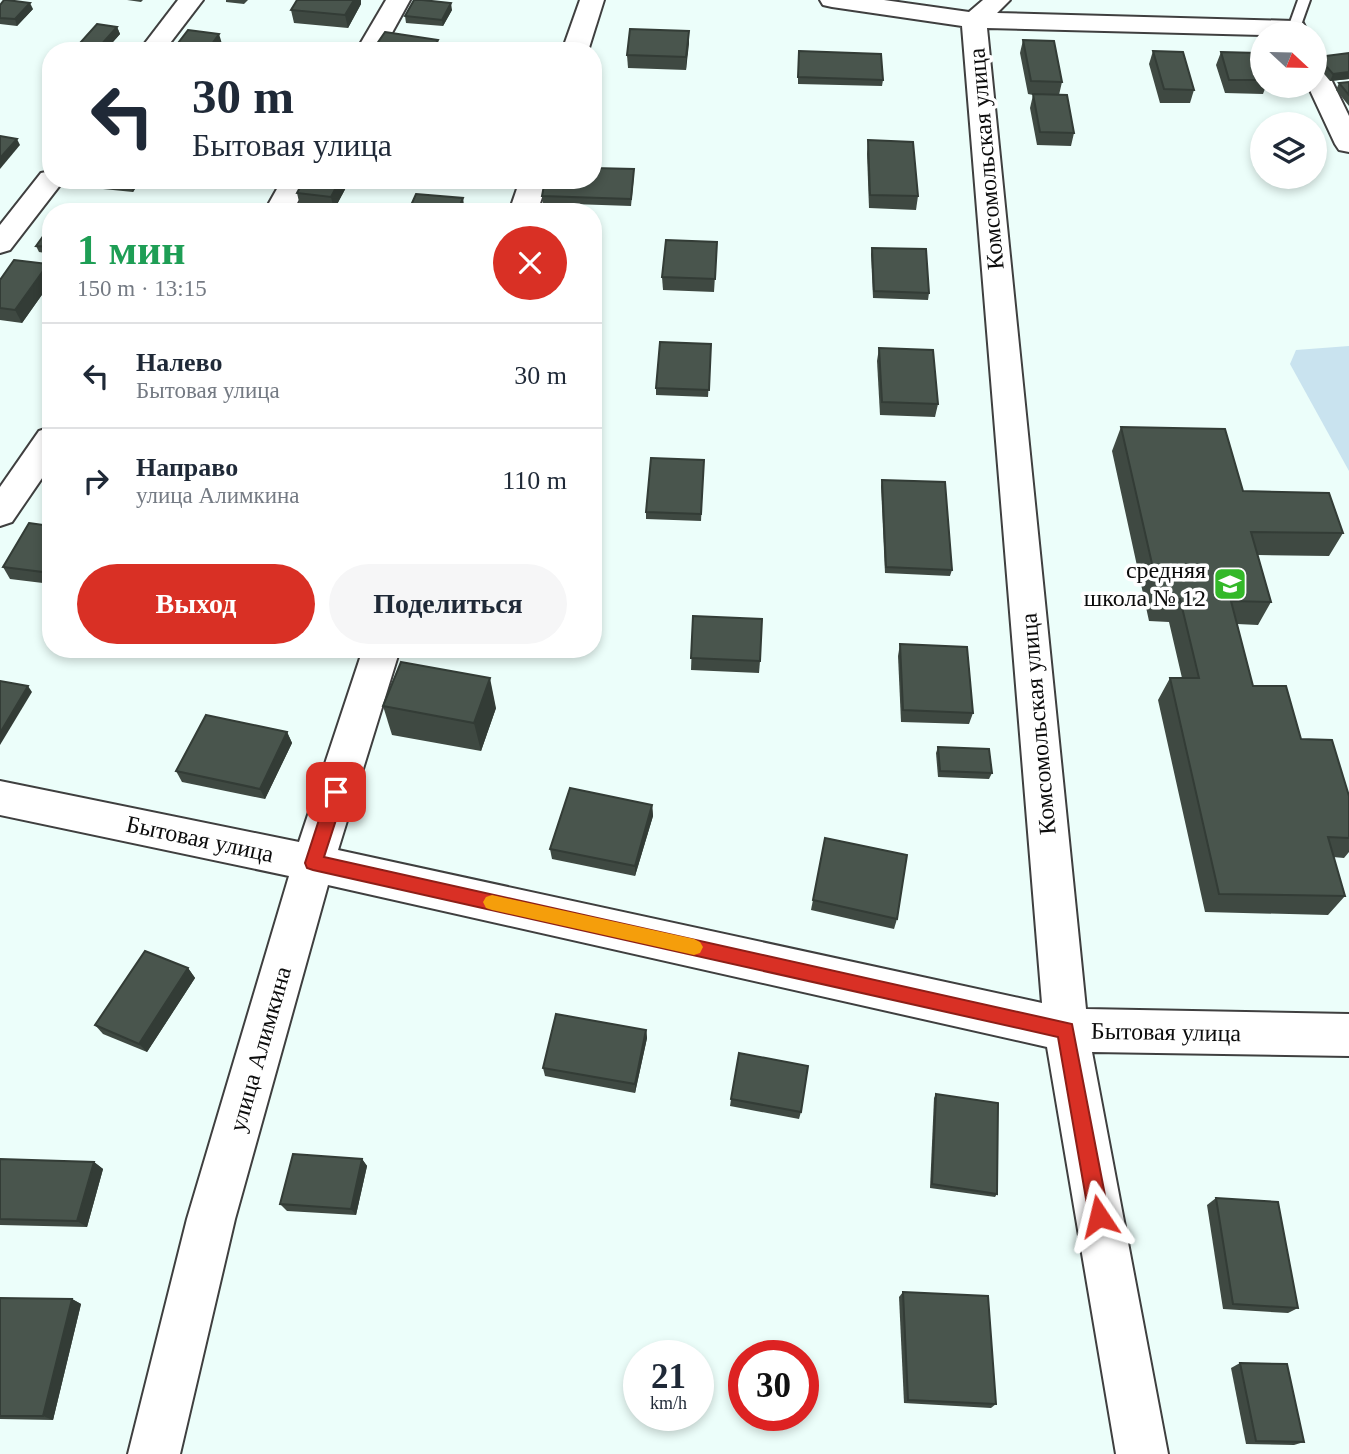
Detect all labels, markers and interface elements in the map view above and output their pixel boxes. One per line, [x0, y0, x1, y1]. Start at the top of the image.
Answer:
north arrow [1250, 21, 1326, 98]
map controls [1250, 21, 1327, 189]
street label: Комсомольская улица [963, 47, 1009, 271]
text: 30 m [192, 69, 294, 124]
icon: left [77, 70, 168, 161]
button: layers [1250, 112, 1327, 189]
text: Бытовая улица [192, 127, 392, 163]
button: close [493, 226, 567, 300]
text: 1 мин [77, 227, 186, 273]
text: 150 m · 13:15 [77, 276, 207, 301]
text: Налево [136, 348, 222, 377]
icon: left [77, 357, 115, 395]
text: 30 m [514, 361, 567, 390]
text: Бытовая улица [136, 378, 280, 403]
text: Направо [136, 453, 238, 482]
icon: right [77, 462, 115, 500]
text: 110 m [502, 466, 567, 495]
text: улица Алимкина [136, 483, 300, 508]
place label: средняя школа № 12 [1084, 557, 1206, 611]
button: Выход [77, 564, 315, 644]
button: Поделиться [329, 564, 567, 644]
school or university icon: средняя школа № 12 [1211, 565, 1249, 603]
street label: Комсомольская улица [1015, 612, 1061, 836]
pin [306, 762, 366, 822]
icon: arrive [317, 773, 355, 811]
street label: Бытовая улица [124, 811, 276, 867]
street label: улица Алимкина [224, 963, 296, 1135]
street label: Бытовая улица [1091, 1018, 1242, 1046]
position arrow [1062, 1179, 1136, 1253]
speed limit sign: 30 [728, 1340, 819, 1431]
text: 21 [651, 1357, 686, 1396]
text: km/h [650, 1393, 687, 1413]

